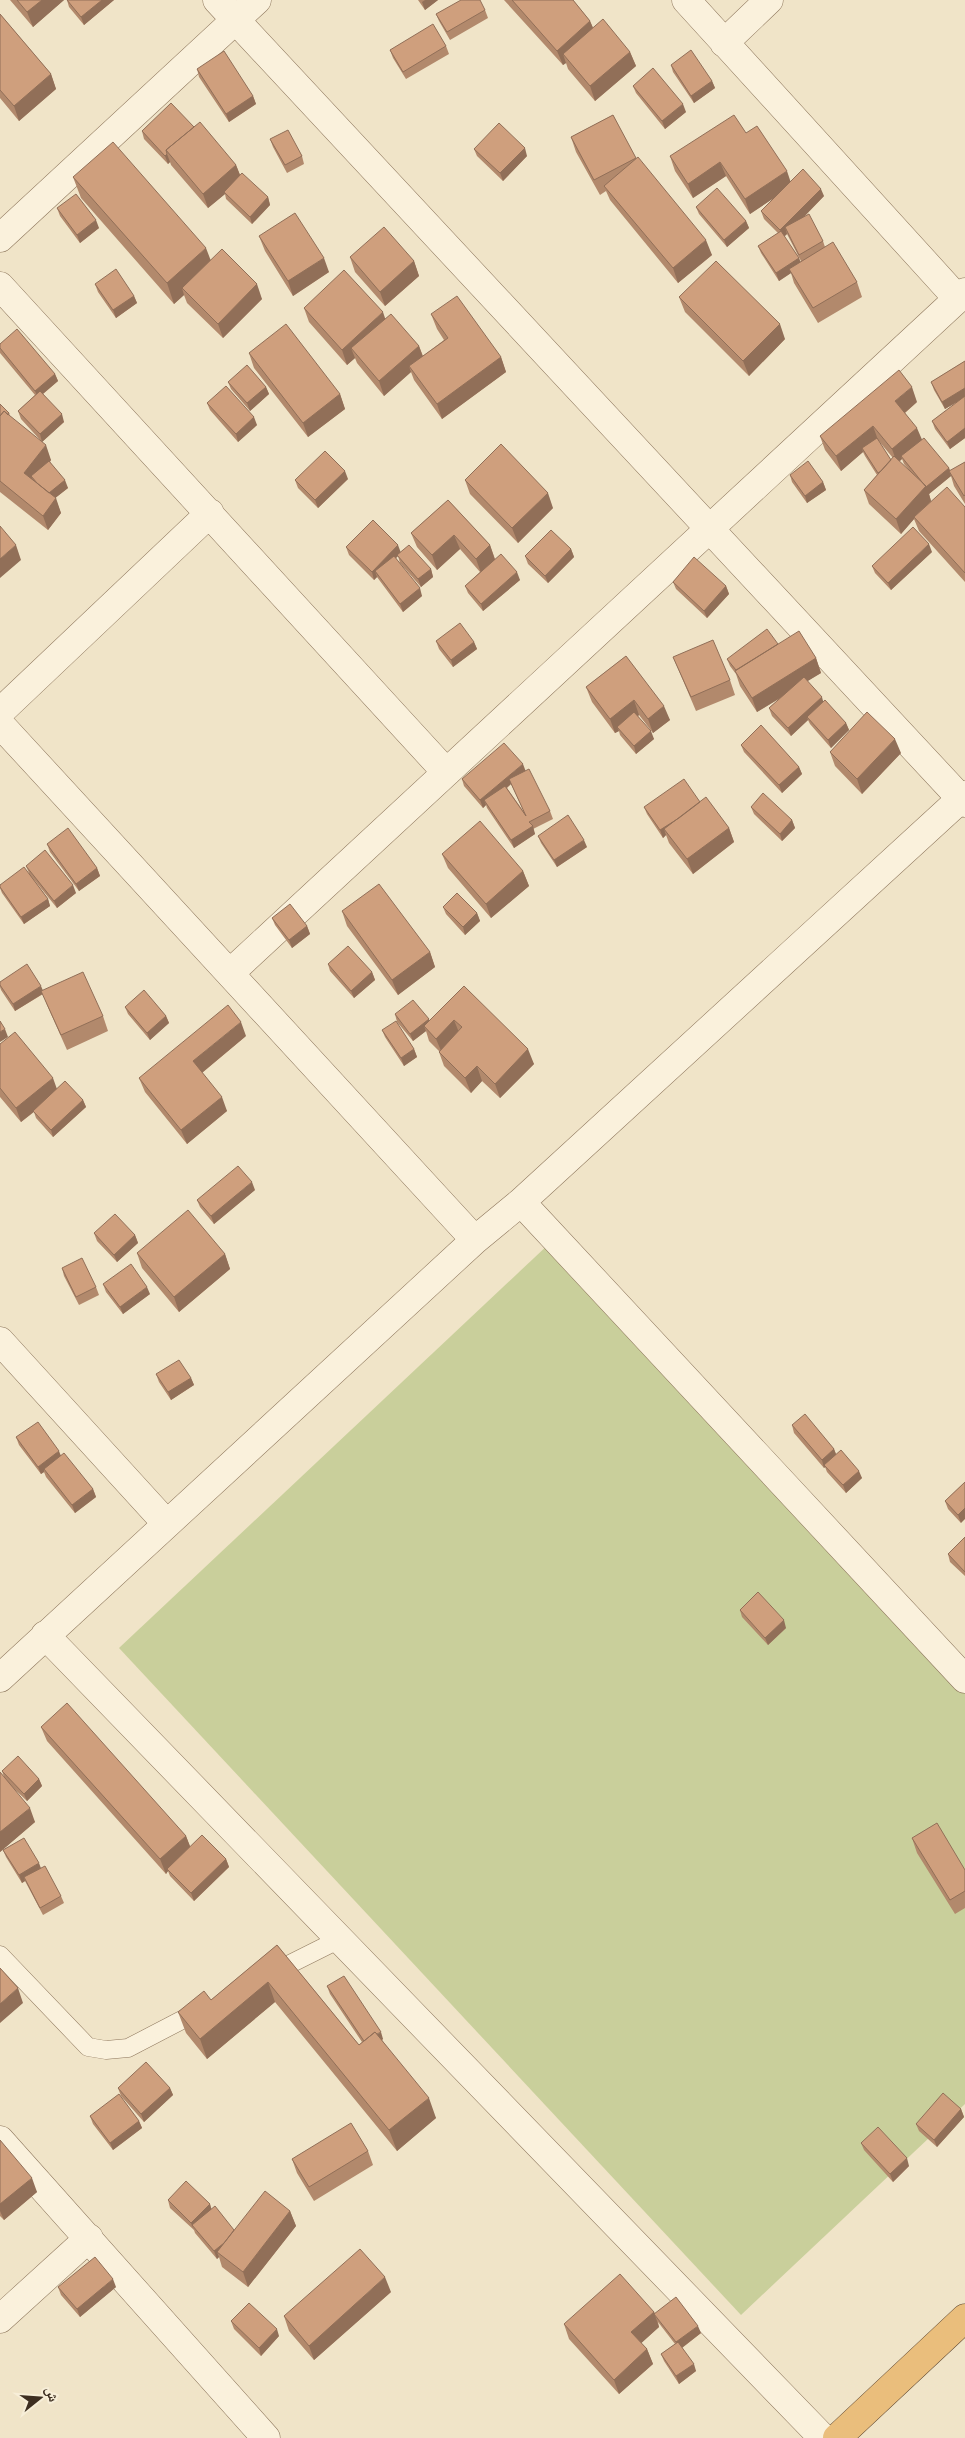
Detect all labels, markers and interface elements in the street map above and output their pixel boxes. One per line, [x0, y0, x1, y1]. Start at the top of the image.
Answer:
north arrow [15, 2373, 65, 2423]
text: ش [42, 2385, 61, 2404]

